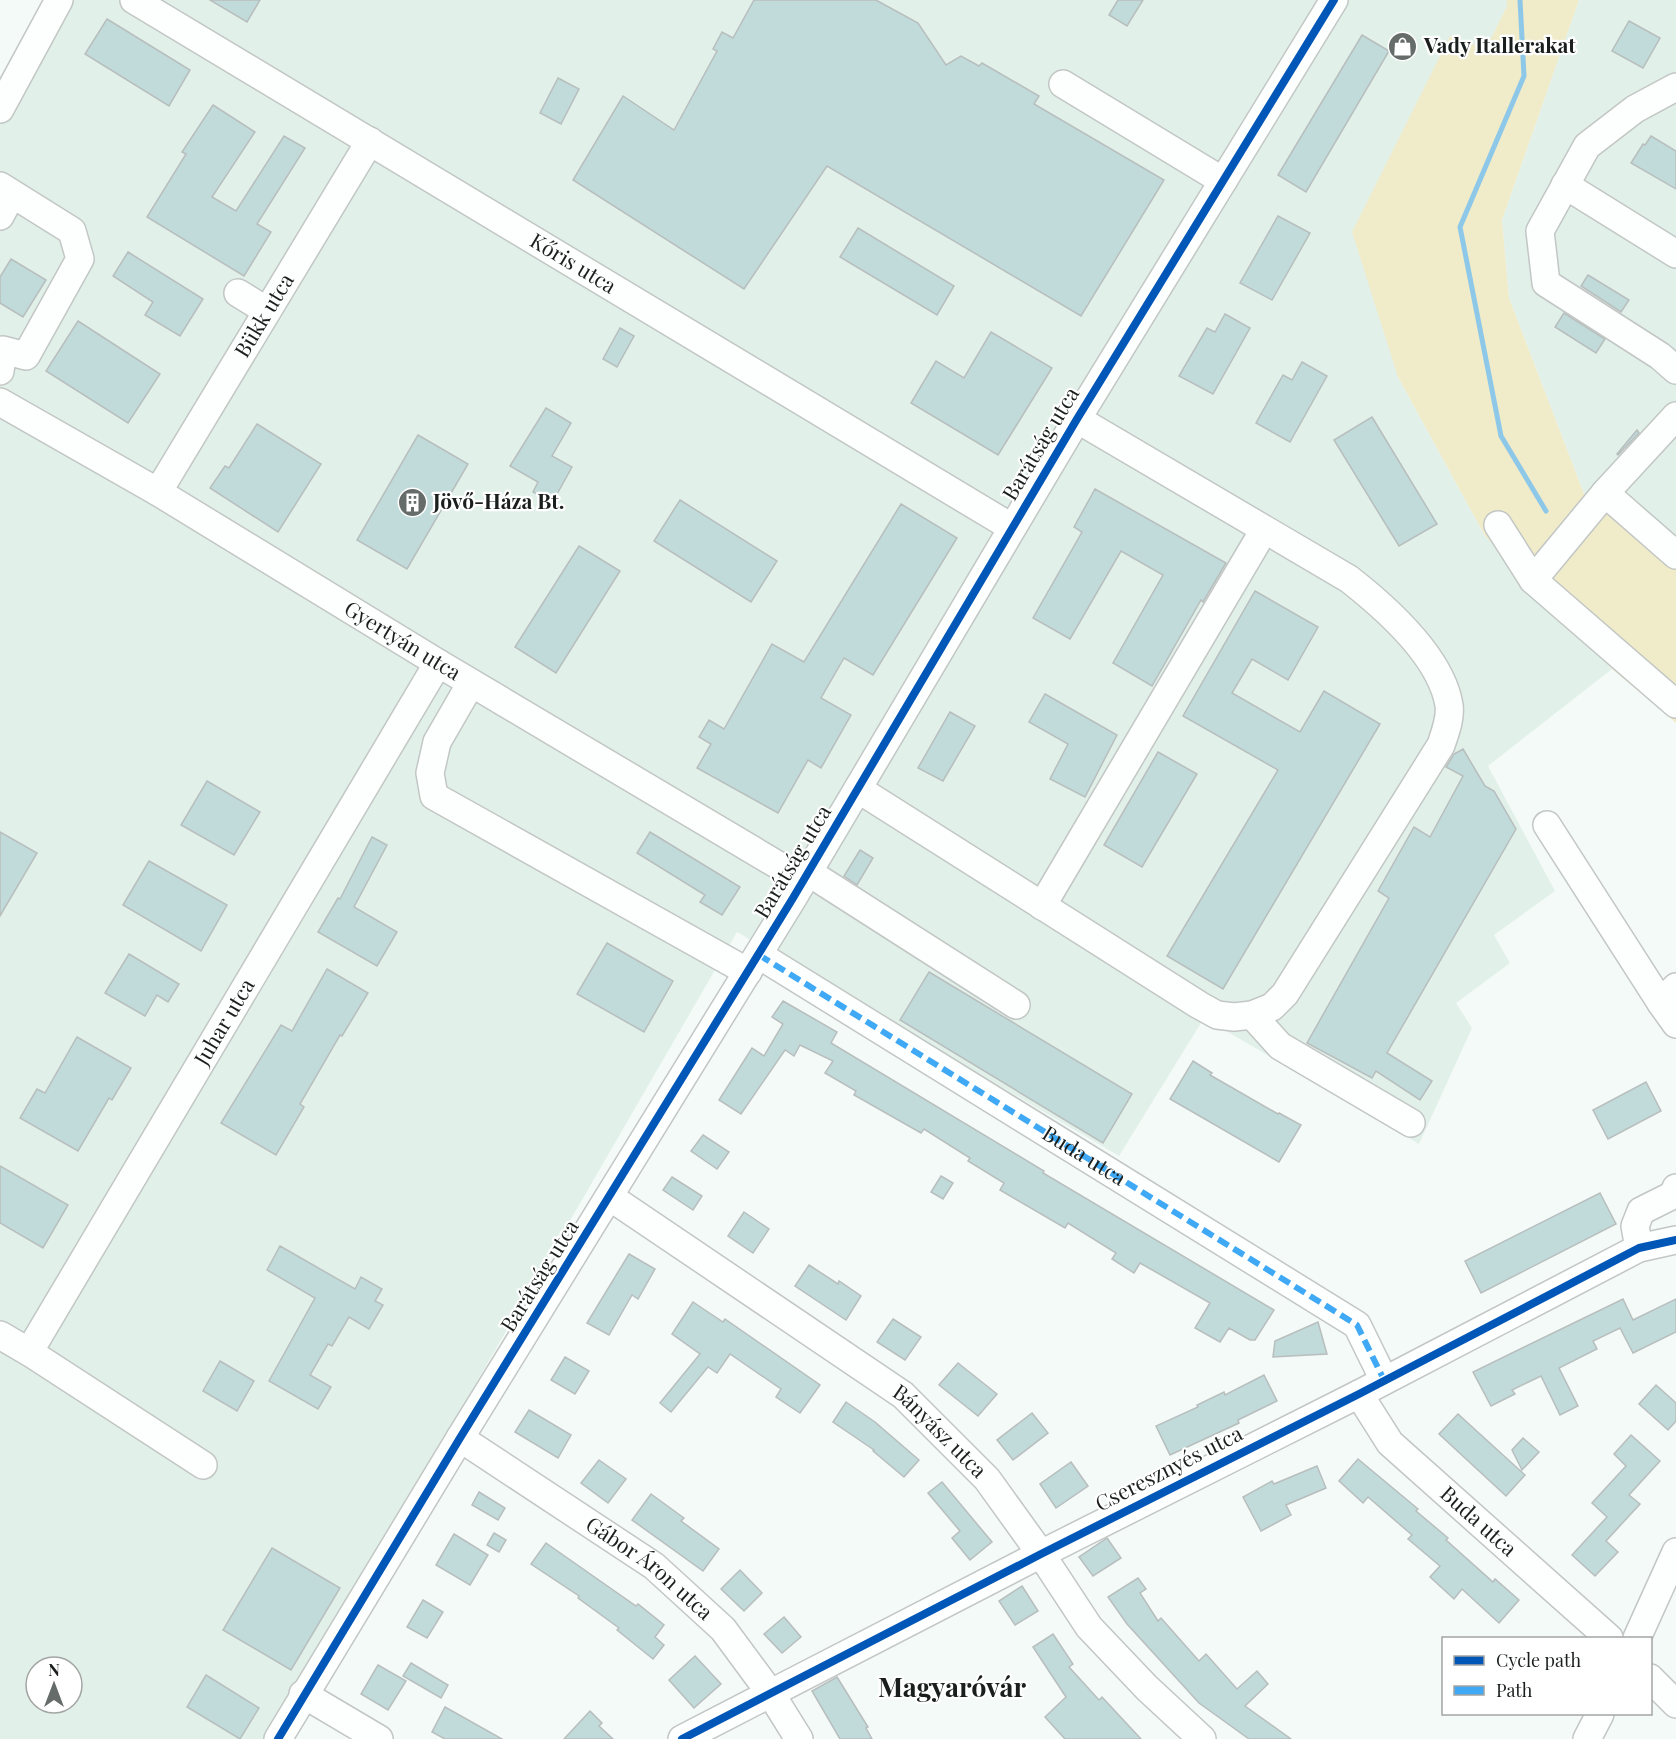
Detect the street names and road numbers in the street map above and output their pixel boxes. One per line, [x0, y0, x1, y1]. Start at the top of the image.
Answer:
street label: Kőris utca [526, 225, 623, 299]
street label: Bükk utca [227, 267, 299, 362]
street label: Barátság utca [995, 381, 1084, 505]
street label: Gyertyán utca [340, 593, 467, 686]
street label: Barátság utca [747, 799, 836, 923]
street label: Juhar utca [186, 972, 260, 1071]
street label: Buda utca [1038, 1118, 1132, 1191]
street label: Barátság utca [493, 1213, 584, 1336]
street label: Bányász utca [888, 1376, 994, 1483]
street label: Cseresznyés utca [1090, 1418, 1247, 1516]
street label: Buda utca [1435, 1479, 1524, 1562]
street label: Gábor Áron utca [581, 1509, 720, 1625]

